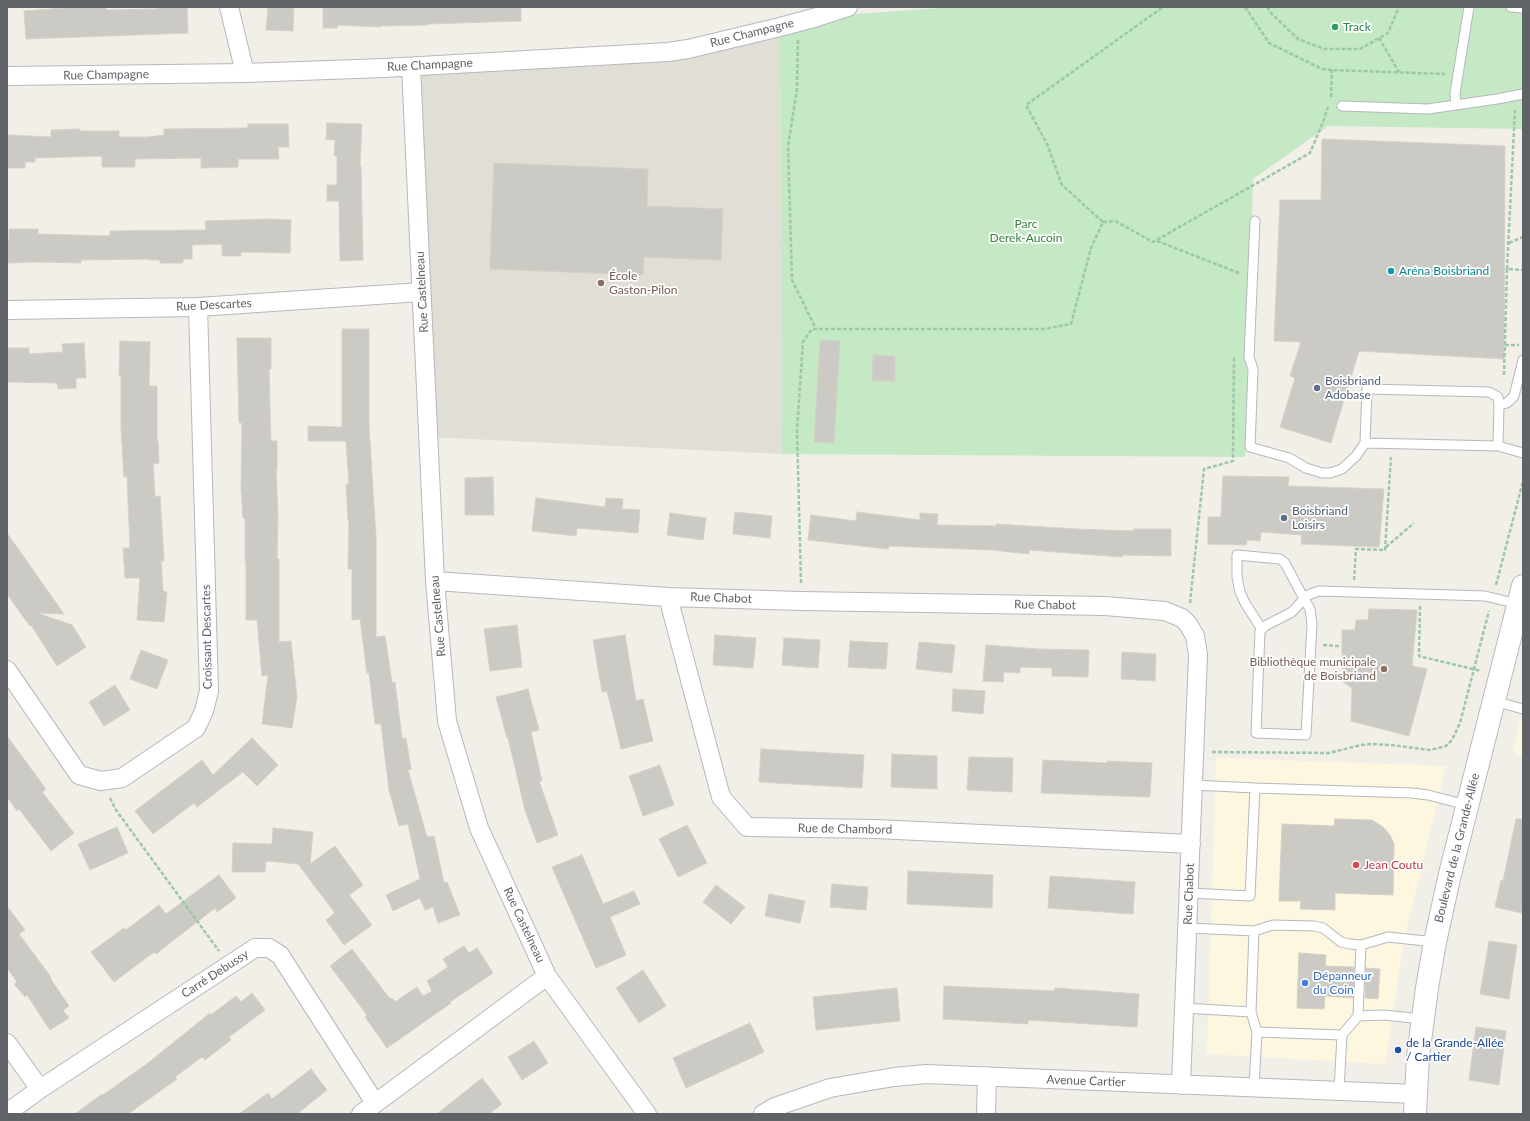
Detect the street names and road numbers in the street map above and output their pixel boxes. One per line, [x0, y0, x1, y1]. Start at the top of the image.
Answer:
street label: Rue Champagne [709, 16, 795, 50]
street label: Rue Champagne [387, 56, 473, 74]
street label: Rue Champagne [63, 67, 149, 83]
street label: Rue Castelneau [413, 251, 431, 333]
street label: Rue Descartes [176, 296, 252, 314]
street label: Rue Castelneau [427, 575, 449, 657]
street label: Croissant Descartes [199, 585, 215, 689]
street label: Rue Chabot [690, 590, 752, 606]
street label: Rue Chabot [1014, 597, 1076, 613]
street label: Boulevard de la Grande-Allée [1431, 772, 1483, 924]
street label: Rue de Chambord [798, 821, 892, 837]
street label: Rue Chabot [1181, 863, 1197, 925]
street label: Rue Castelneau [500, 885, 548, 965]
street label: Carré Debussy [179, 947, 251, 1001]
street label: Avenue Cartier [1046, 1072, 1126, 1090]

